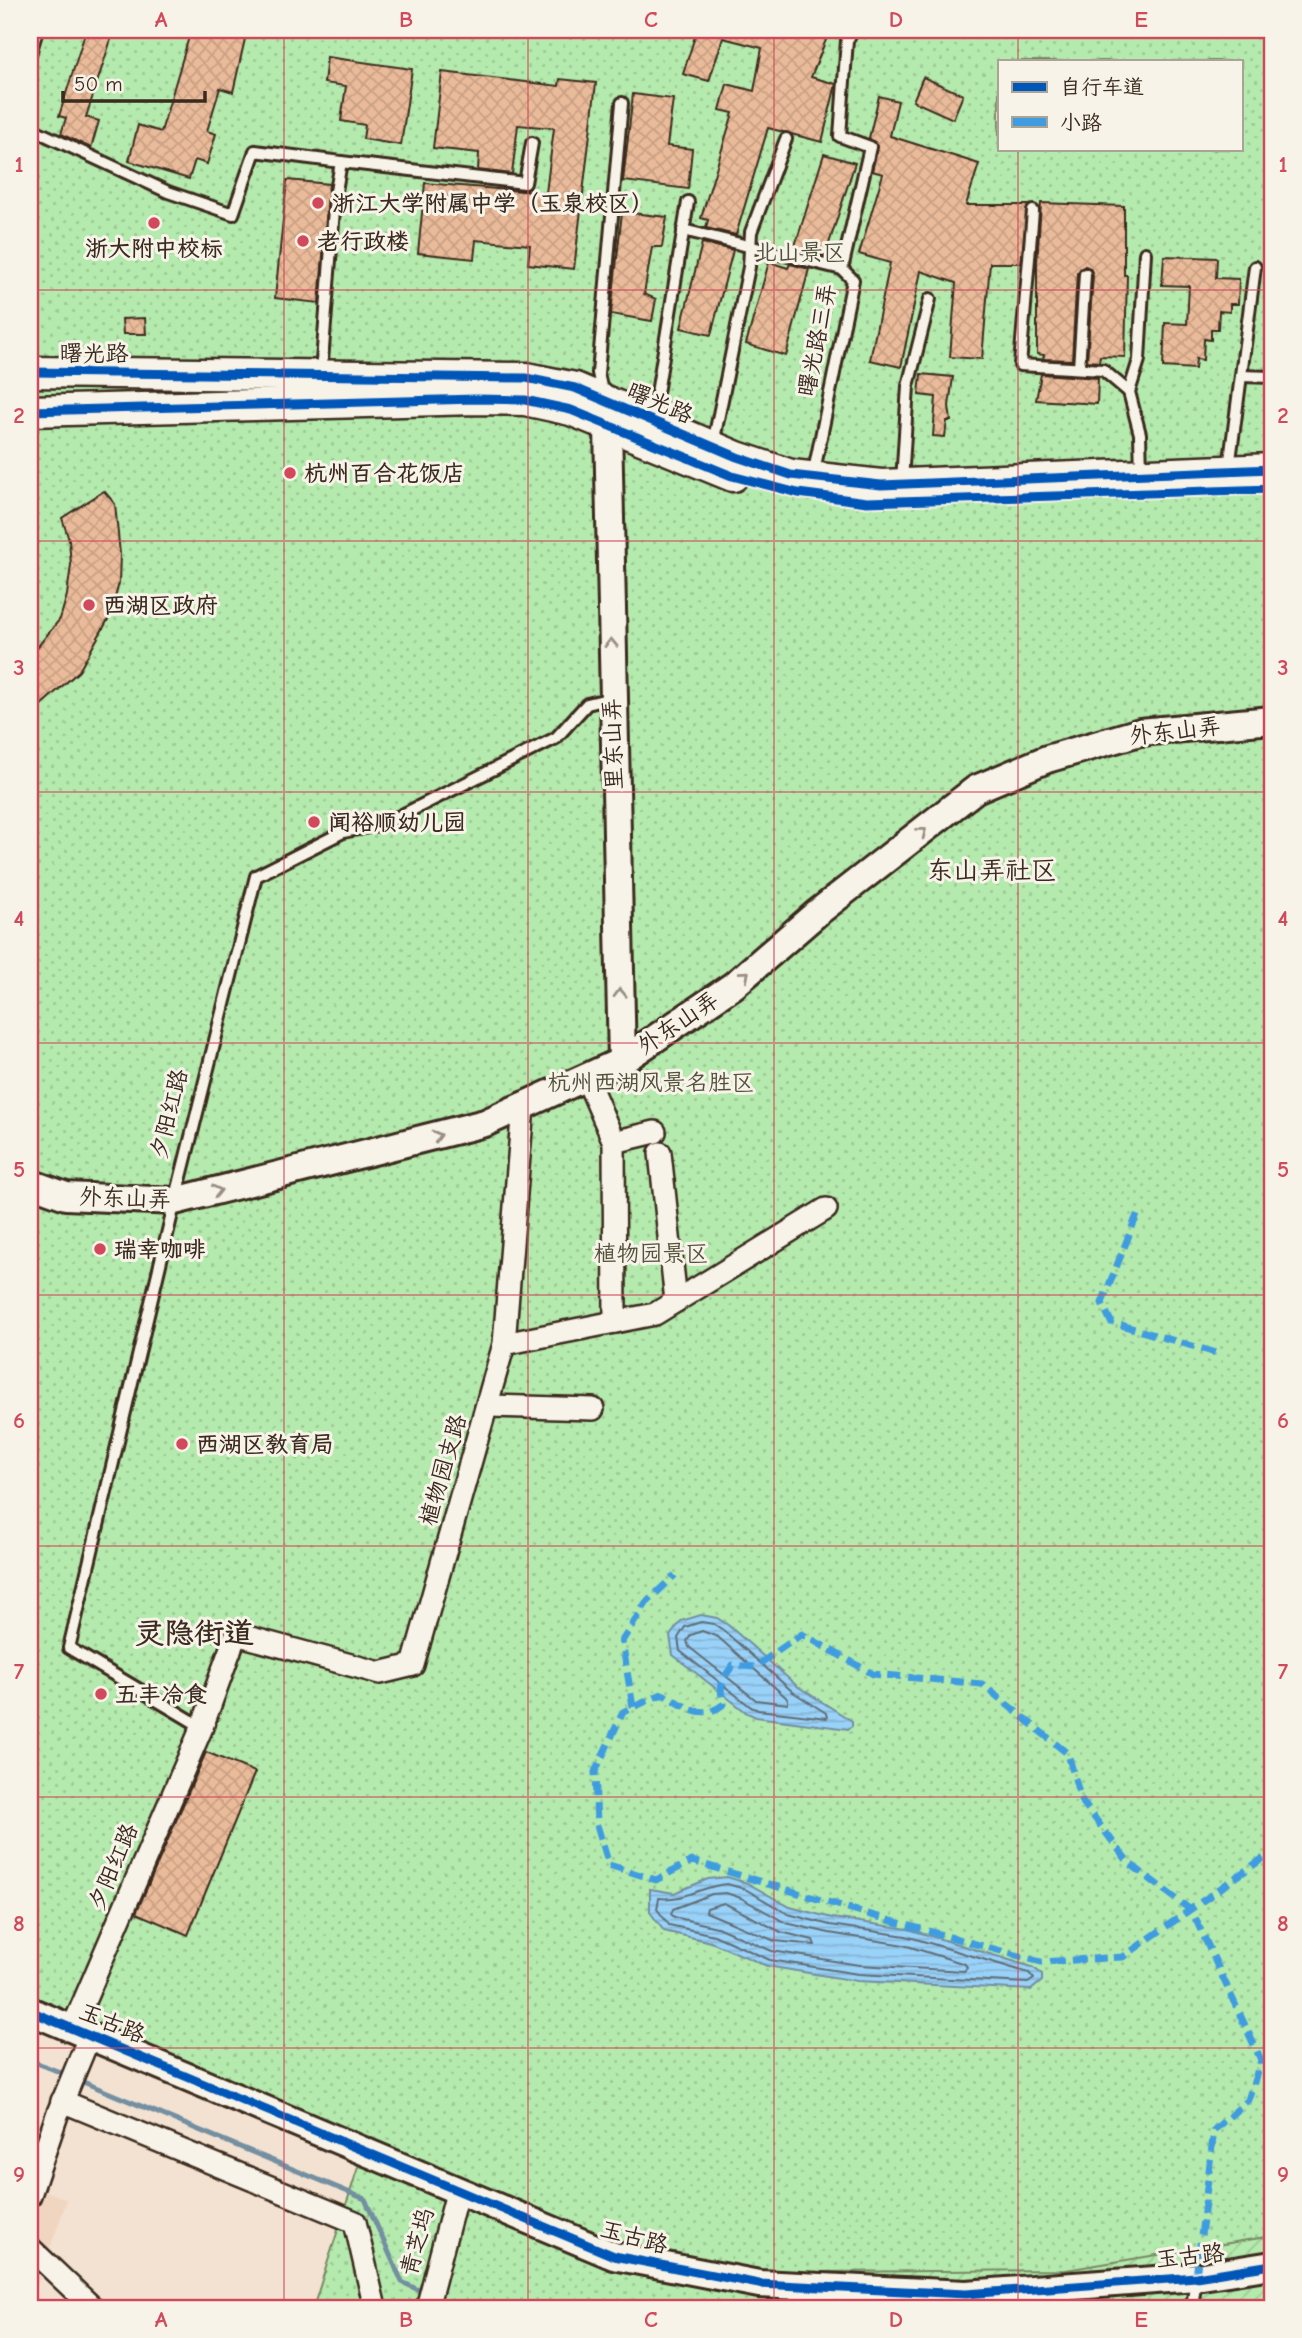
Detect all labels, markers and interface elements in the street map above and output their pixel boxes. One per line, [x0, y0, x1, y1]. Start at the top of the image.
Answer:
text: A [155, 6, 168, 33]
text: B [399, 6, 413, 33]
text: C [644, 6, 658, 33]
text: D [889, 6, 903, 33]
text: E [1134, 6, 1148, 33]
scale bar [63, 60, 205, 104]
legend [998, 60, 1242, 150]
text: 50 m [74, 72, 123, 96]
text: 自行车道 [1060, 75, 1144, 99]
text: 小路 [1060, 111, 1102, 135]
text: 1 [14, 151, 24, 178]
text: 1 [1278, 151, 1288, 178]
place label: 浙江大学附属中学（玉泉校区） [332, 190, 654, 217]
marker: 浙江大学附属中学（玉泉校区） [310, 195, 326, 211]
marker: 浙大附中校标 [146, 215, 162, 231]
place label: 老行政楼 [317, 228, 409, 255]
marker: 老行政楼 [295, 233, 311, 249]
place label: 浙大附中校标 [85, 235, 223, 262]
park label: 北山景区 [754, 239, 846, 266]
street label: 曙光路三弄 [793, 281, 841, 399]
street label: 曙光路 [60, 340, 129, 367]
street label: 曙光路 [623, 377, 697, 429]
text: 2 [13, 402, 25, 429]
text: 2 [1277, 402, 1289, 429]
place label: 杭州百合花饭店 [304, 460, 465, 487]
marker: 杭州百合花饭店 [282, 465, 298, 481]
place label: 西湖区政府 [103, 592, 218, 619]
marker: 西湖区政府 [81, 597, 97, 613]
one-way arrow [603, 637, 619, 648]
text: 3 [13, 654, 25, 681]
text: 3 [1277, 654, 1289, 681]
street label: 里东山弄 [598, 698, 628, 790]
street label: 外东山弄 [1128, 712, 1222, 750]
place label: 闻裕顺幼儿园 [328, 809, 466, 836]
marker: 闻裕顺幼儿园 [306, 814, 322, 830]
one-way arrow [914, 827, 926, 840]
district label: 东山弄社区 [927, 856, 1057, 886]
text: 4 [14, 905, 25, 932]
text: 4 [1278, 905, 1289, 932]
one-way arrow [737, 971, 750, 983]
street label: 外东山弄 [632, 986, 724, 1060]
one-way arrow [612, 987, 628, 998]
street label: 夕阳红路 [145, 1066, 193, 1162]
park label: 杭州西湖风景名胜区 [548, 1069, 755, 1096]
one-way arrow [431, 1130, 443, 1144]
text: 5 [13, 1156, 25, 1183]
text: 5 [1277, 1156, 1289, 1183]
street label: 外东山弄 [79, 1183, 171, 1213]
one-way arrow [211, 1185, 223, 1200]
place label: 瑞幸咖啡 [114, 1236, 206, 1263]
park label: 植物园景区 [594, 1240, 709, 1267]
marker: 瑞幸咖啡 [92, 1241, 108, 1257]
text: 6 [13, 1407, 25, 1434]
text: 6 [1277, 1407, 1289, 1434]
street label: 植物园支路 [414, 1411, 472, 1529]
place label: 西湖区教育局 [196, 1431, 334, 1458]
marker: 西湖区教育局 [174, 1436, 190, 1452]
district label: 灵隐街道 [134, 1616, 254, 1651]
text: 7 [14, 1658, 25, 1685]
text: 7 [1278, 1658, 1289, 1685]
place label: 五丰冷食 [115, 1681, 207, 1708]
marker: 五丰冷食 [93, 1686, 109, 1702]
street label: 夕阳红路 [83, 1819, 143, 1915]
text: 8 [13, 1910, 25, 1937]
text: 8 [1277, 1910, 1289, 1937]
street label: 玉古路 [75, 1998, 149, 2048]
text: 9 [13, 2161, 25, 2188]
text: 9 [1277, 2161, 1289, 2188]
street label: 青芝坞 [395, 2205, 439, 2279]
street label: 玉古路 [597, 2215, 671, 2259]
street label: 玉古路 [1154, 2239, 1226, 2273]
text: A [155, 2306, 168, 2333]
text: B [399, 2306, 413, 2333]
text: C [644, 2306, 658, 2333]
text: D [889, 2306, 903, 2333]
text: E [1134, 2306, 1148, 2333]

